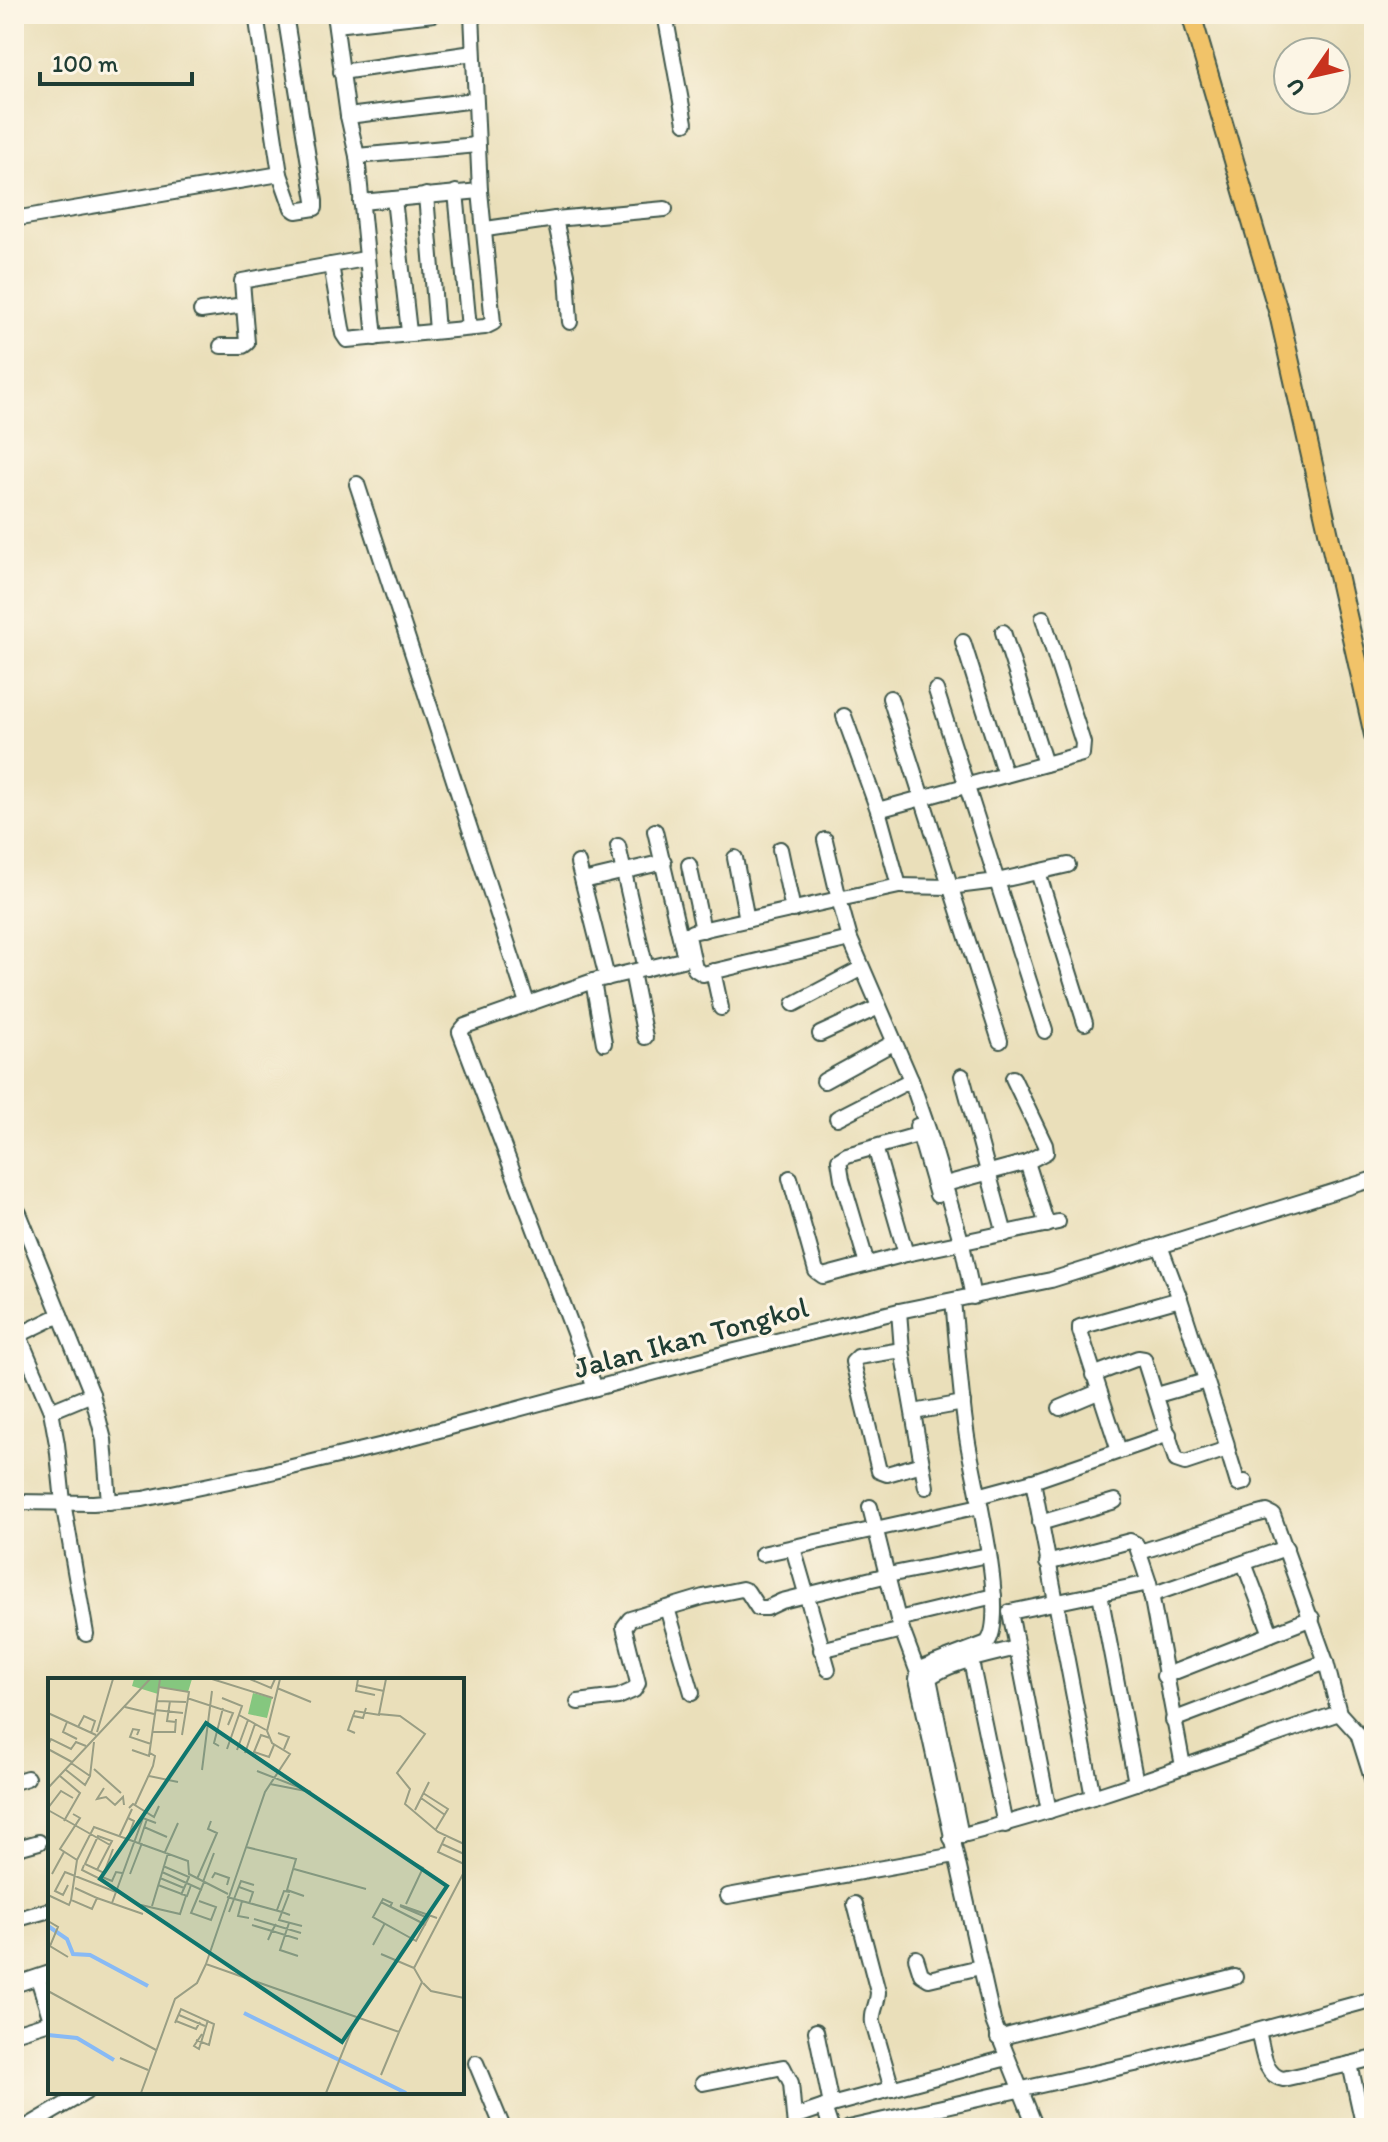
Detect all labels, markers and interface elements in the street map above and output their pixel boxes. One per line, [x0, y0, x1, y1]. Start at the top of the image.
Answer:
scale bar [40, 36, 192, 86]
north arrow [1272, 36, 1352, 116]
text: 100 m [52, 49, 118, 78]
text: U [1281, 73, 1311, 101]
street label: Jalan Ikan Tongkol [570, 1288, 813, 1386]
inset map [48, 1678, 464, 2094]

